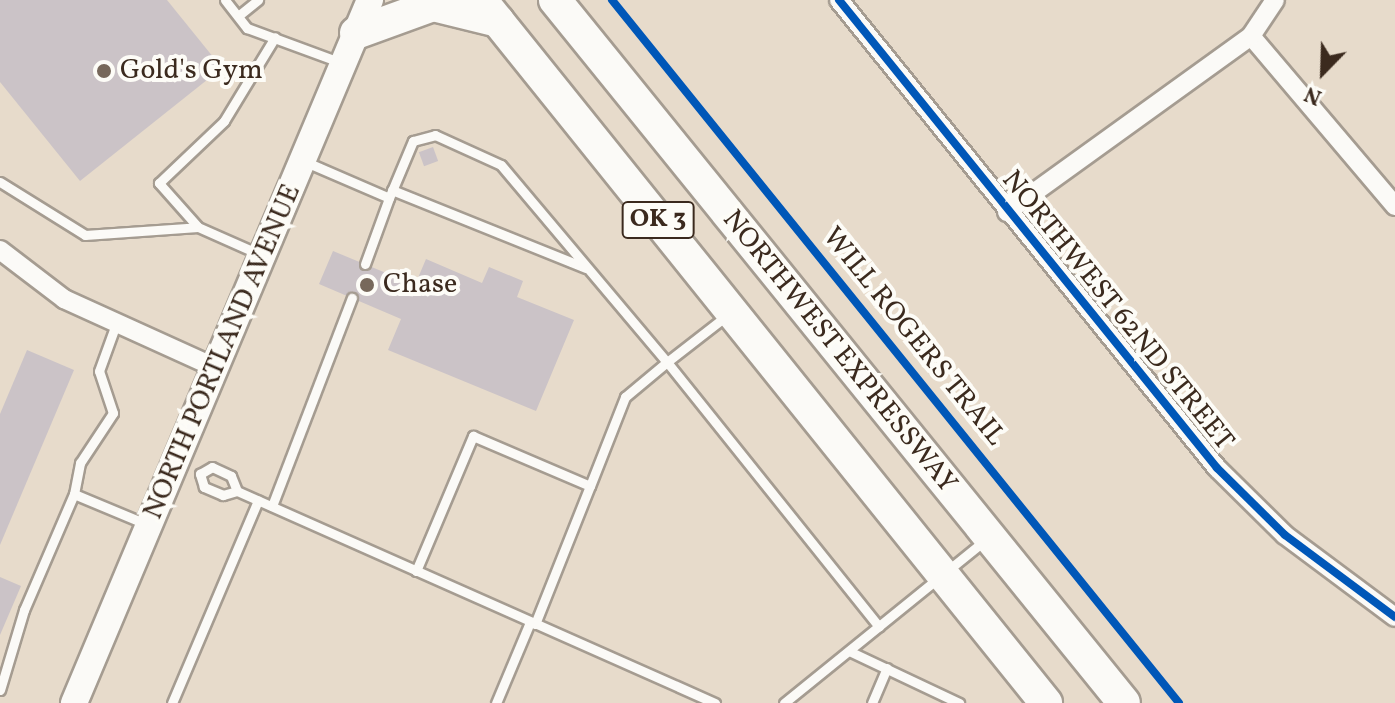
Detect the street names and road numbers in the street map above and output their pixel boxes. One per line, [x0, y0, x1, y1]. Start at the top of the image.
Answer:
street label: NORTHWEST 62ND STREET [993, 164, 1241, 458]
street label: NORTH PORTLAND AVENUE [137, 179, 309, 525]
road number: OK 3 [620, 198, 696, 242]
street label: NORTHWEST EXPRESSWAY [714, 204, 964, 500]
street label: WILL ROGERS TRAIL [814, 221, 1012, 453]

